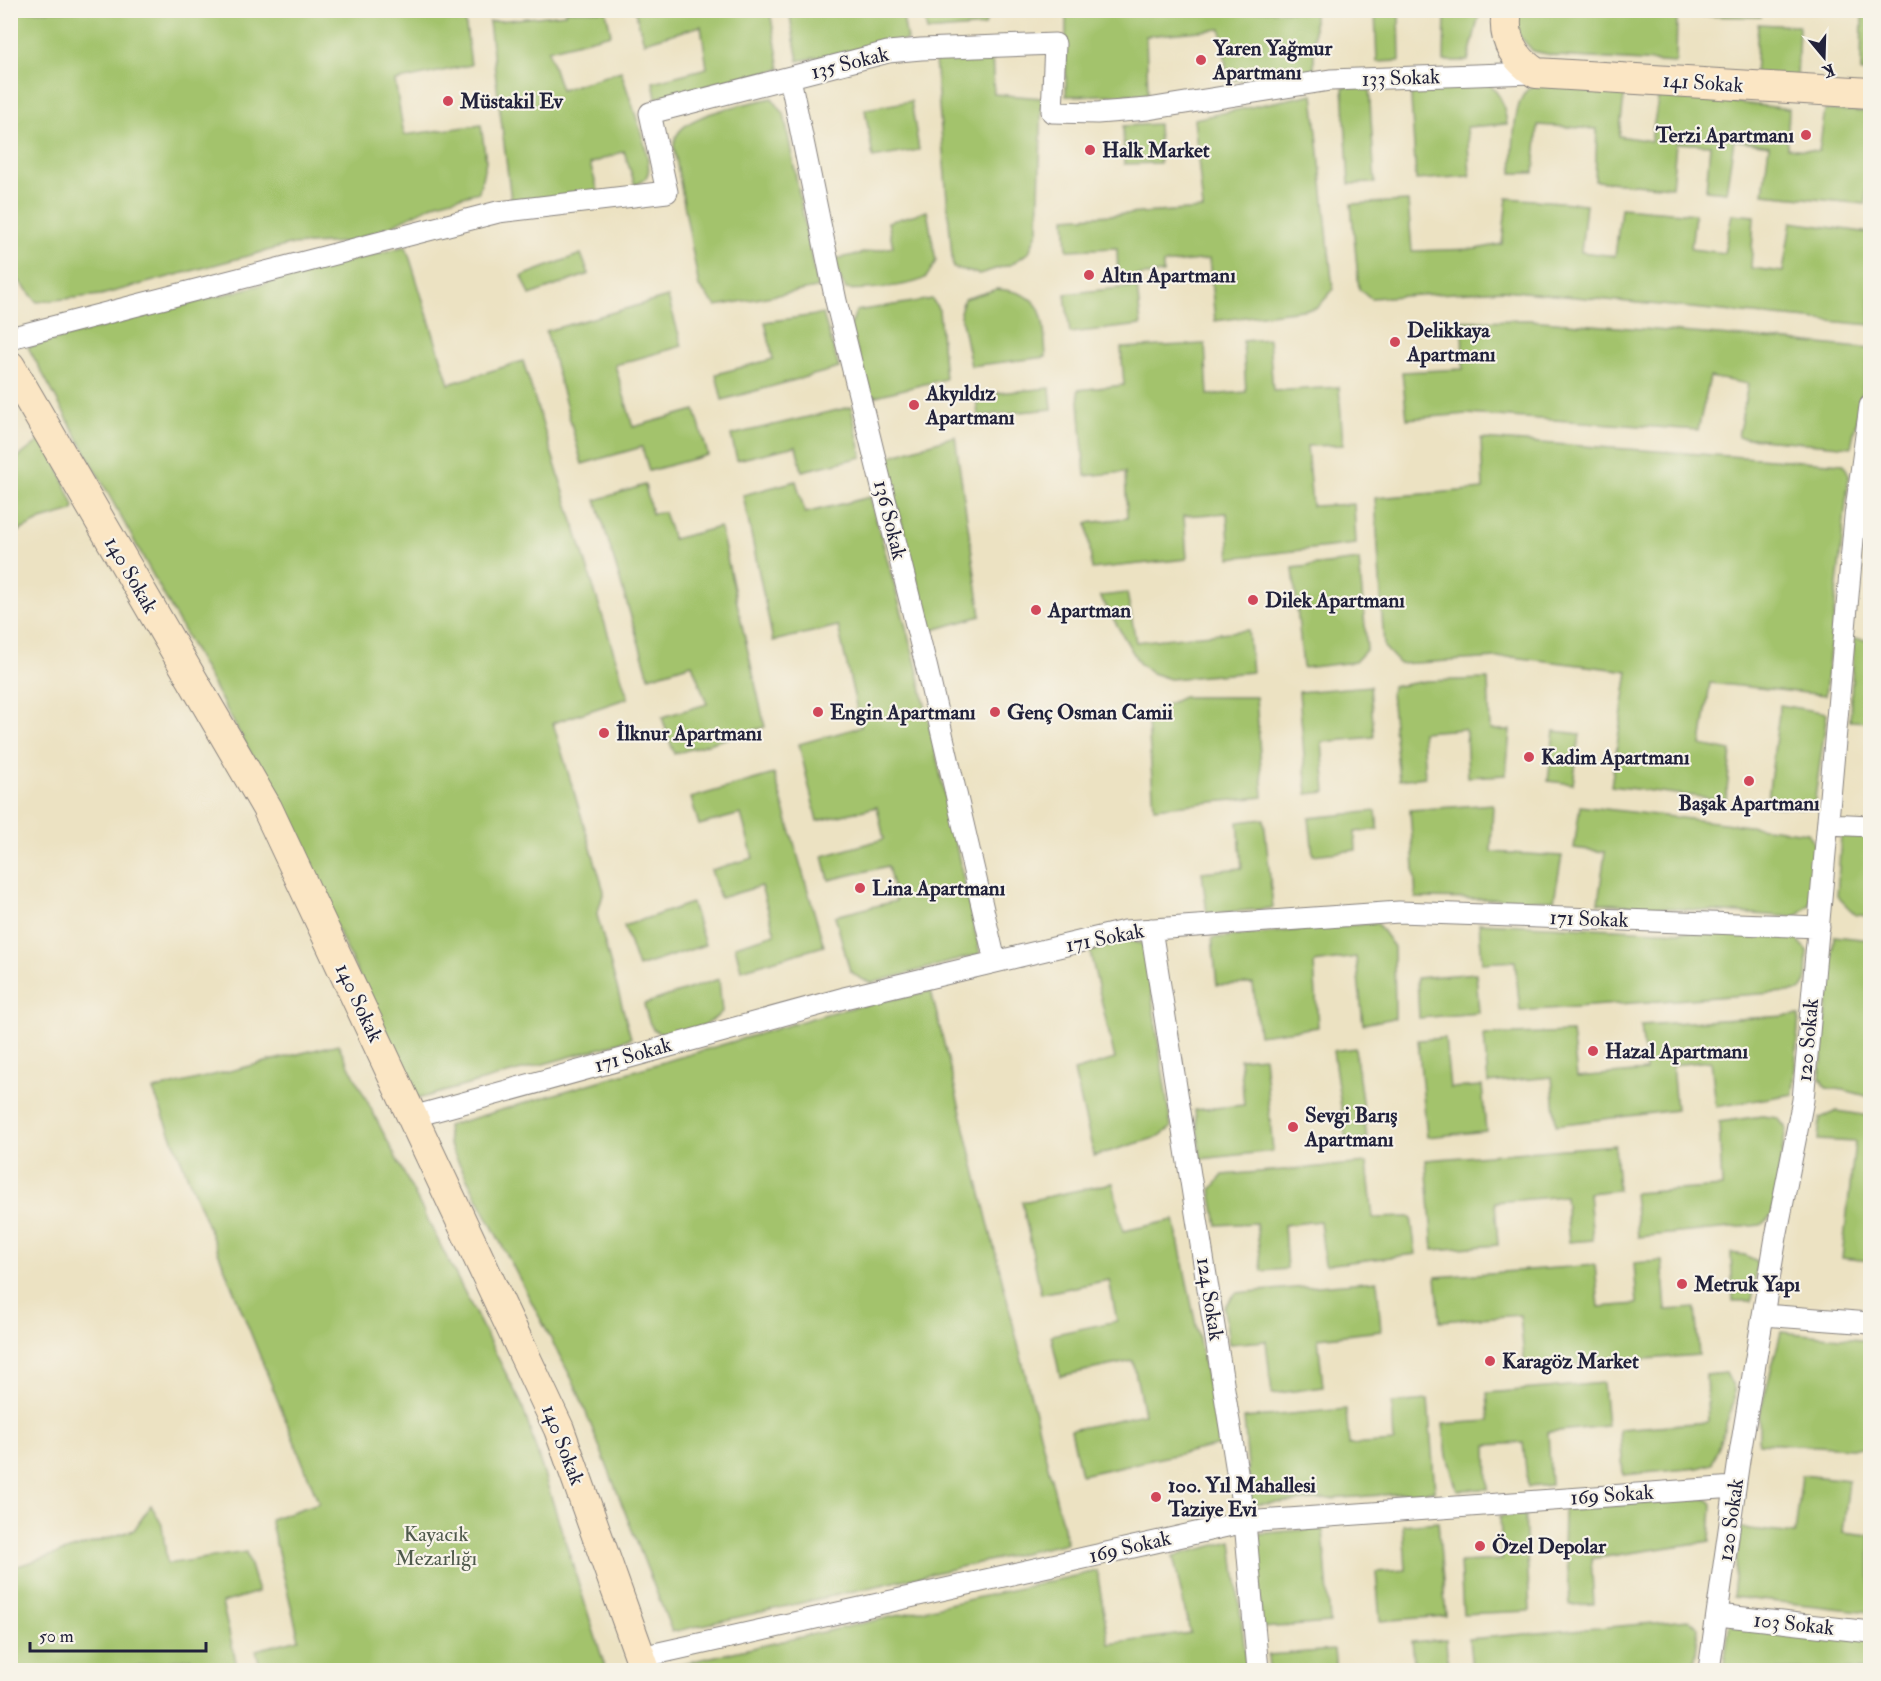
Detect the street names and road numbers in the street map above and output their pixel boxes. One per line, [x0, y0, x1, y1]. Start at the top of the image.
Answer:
street label: 135 Sokak [808, 40, 892, 86]
street label: 133 Sokak [1361, 63, 1441, 93]
street label: 141 Sokak [1662, 67, 1744, 99]
street label: 136 Sokak [867, 478, 913, 562]
street label: 140 Sokak [98, 532, 164, 618]
street label: 171 Sokak [1549, 904, 1629, 934]
street label: 171 Sokak [1063, 917, 1147, 959]
street label: 140 Sokak [329, 959, 389, 1047]
street label: 120 Sokak [1791, 997, 1825, 1083]
street label: 171 Sokak [591, 1031, 675, 1079]
street label: 124 Sokak [1190, 1255, 1230, 1343]
street label: 140 Sokak [535, 1401, 591, 1489]
street label: 120 Sokak [1712, 1477, 1750, 1563]
street label: 169 Sokak [1569, 1479, 1655, 1511]
street label: 169 Sokak [1086, 1524, 1174, 1570]
street label: 103 Sokak [1752, 1606, 1836, 1642]

